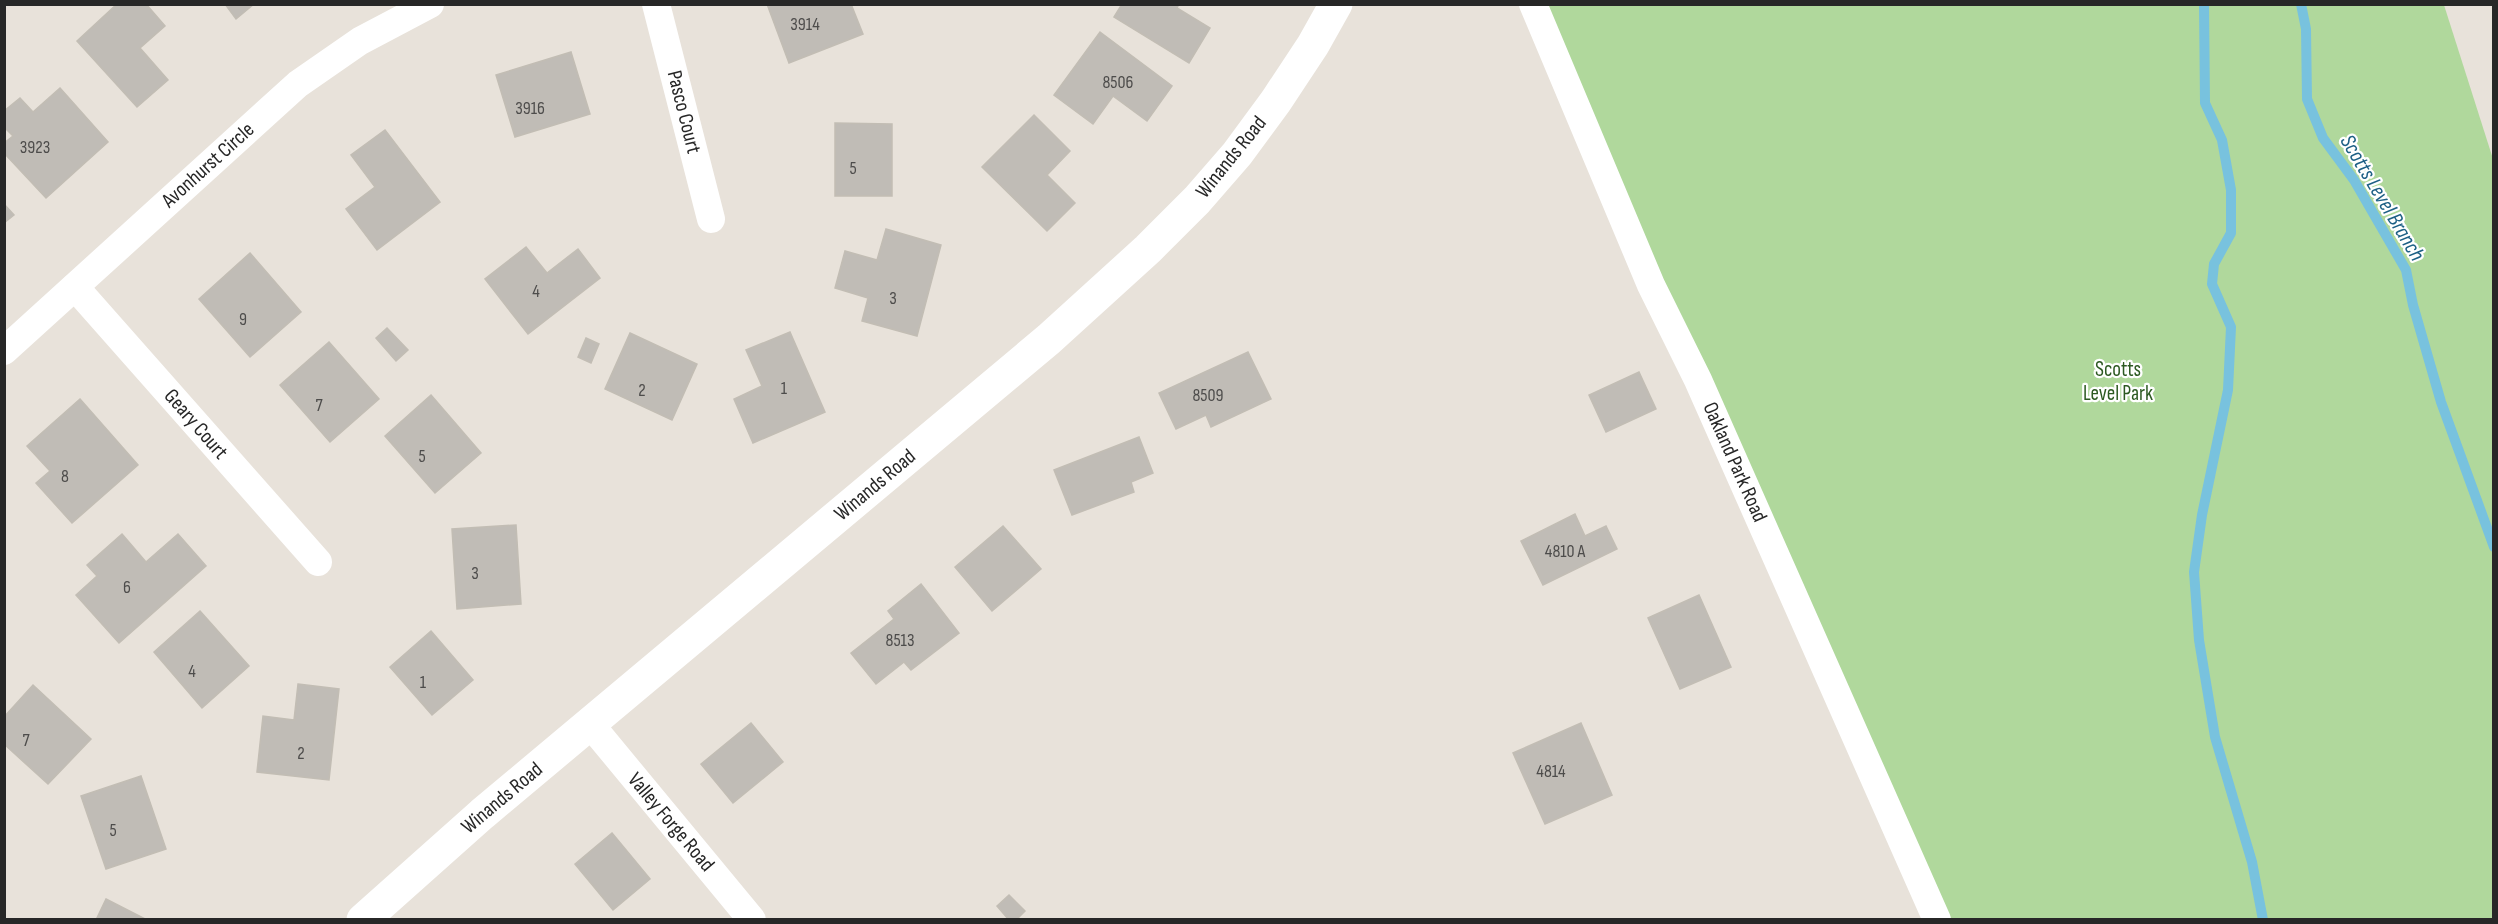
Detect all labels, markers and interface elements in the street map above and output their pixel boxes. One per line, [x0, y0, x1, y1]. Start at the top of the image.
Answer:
house number: 3914 [790, 14, 820, 35]
street label: Pasco Court [662, 68, 706, 156]
house number: 8506 [1102, 72, 1134, 93]
house number: 3916 [515, 98, 545, 119]
street label: Winands Road [1190, 111, 1272, 203]
street label: Avonhurst Circle [156, 117, 259, 214]
water label: Scotts Level Branch [2334, 130, 2430, 266]
house number: 3923 [20, 137, 50, 158]
house number: 5 [849, 158, 857, 179]
house number: 4 [532, 281, 540, 302]
house number: 3 [889, 288, 897, 309]
house number: 9 [239, 309, 247, 330]
park label: Scotts Level Park [2083, 357, 2153, 406]
house number: 1 [781, 378, 788, 399]
house number: 2 [638, 380, 646, 401]
street label: Geary Court [159, 384, 233, 464]
house number: 8509 [1192, 385, 1224, 406]
house number: 7 [315, 395, 323, 416]
street label: Oakland Park Road [1697, 398, 1773, 526]
street label: Winands Road [829, 444, 921, 526]
house number: 5 [418, 446, 426, 467]
house number: 8 [61, 466, 69, 487]
house number: 4810 A [1545, 541, 1585, 562]
house number: 3 [471, 563, 479, 584]
house number: 6 [123, 577, 131, 598]
house number: 8513 [886, 630, 914, 651]
house number: 4 [188, 661, 196, 682]
house number: 1 [420, 672, 427, 693]
house number: 7 [22, 730, 30, 751]
house number: 2 [297, 743, 305, 764]
street label: Winands Road [456, 757, 548, 839]
house number: 4814 [1536, 761, 1566, 782]
street label: Valley Forge Road [622, 767, 720, 877]
house number: 5 [109, 820, 117, 841]

